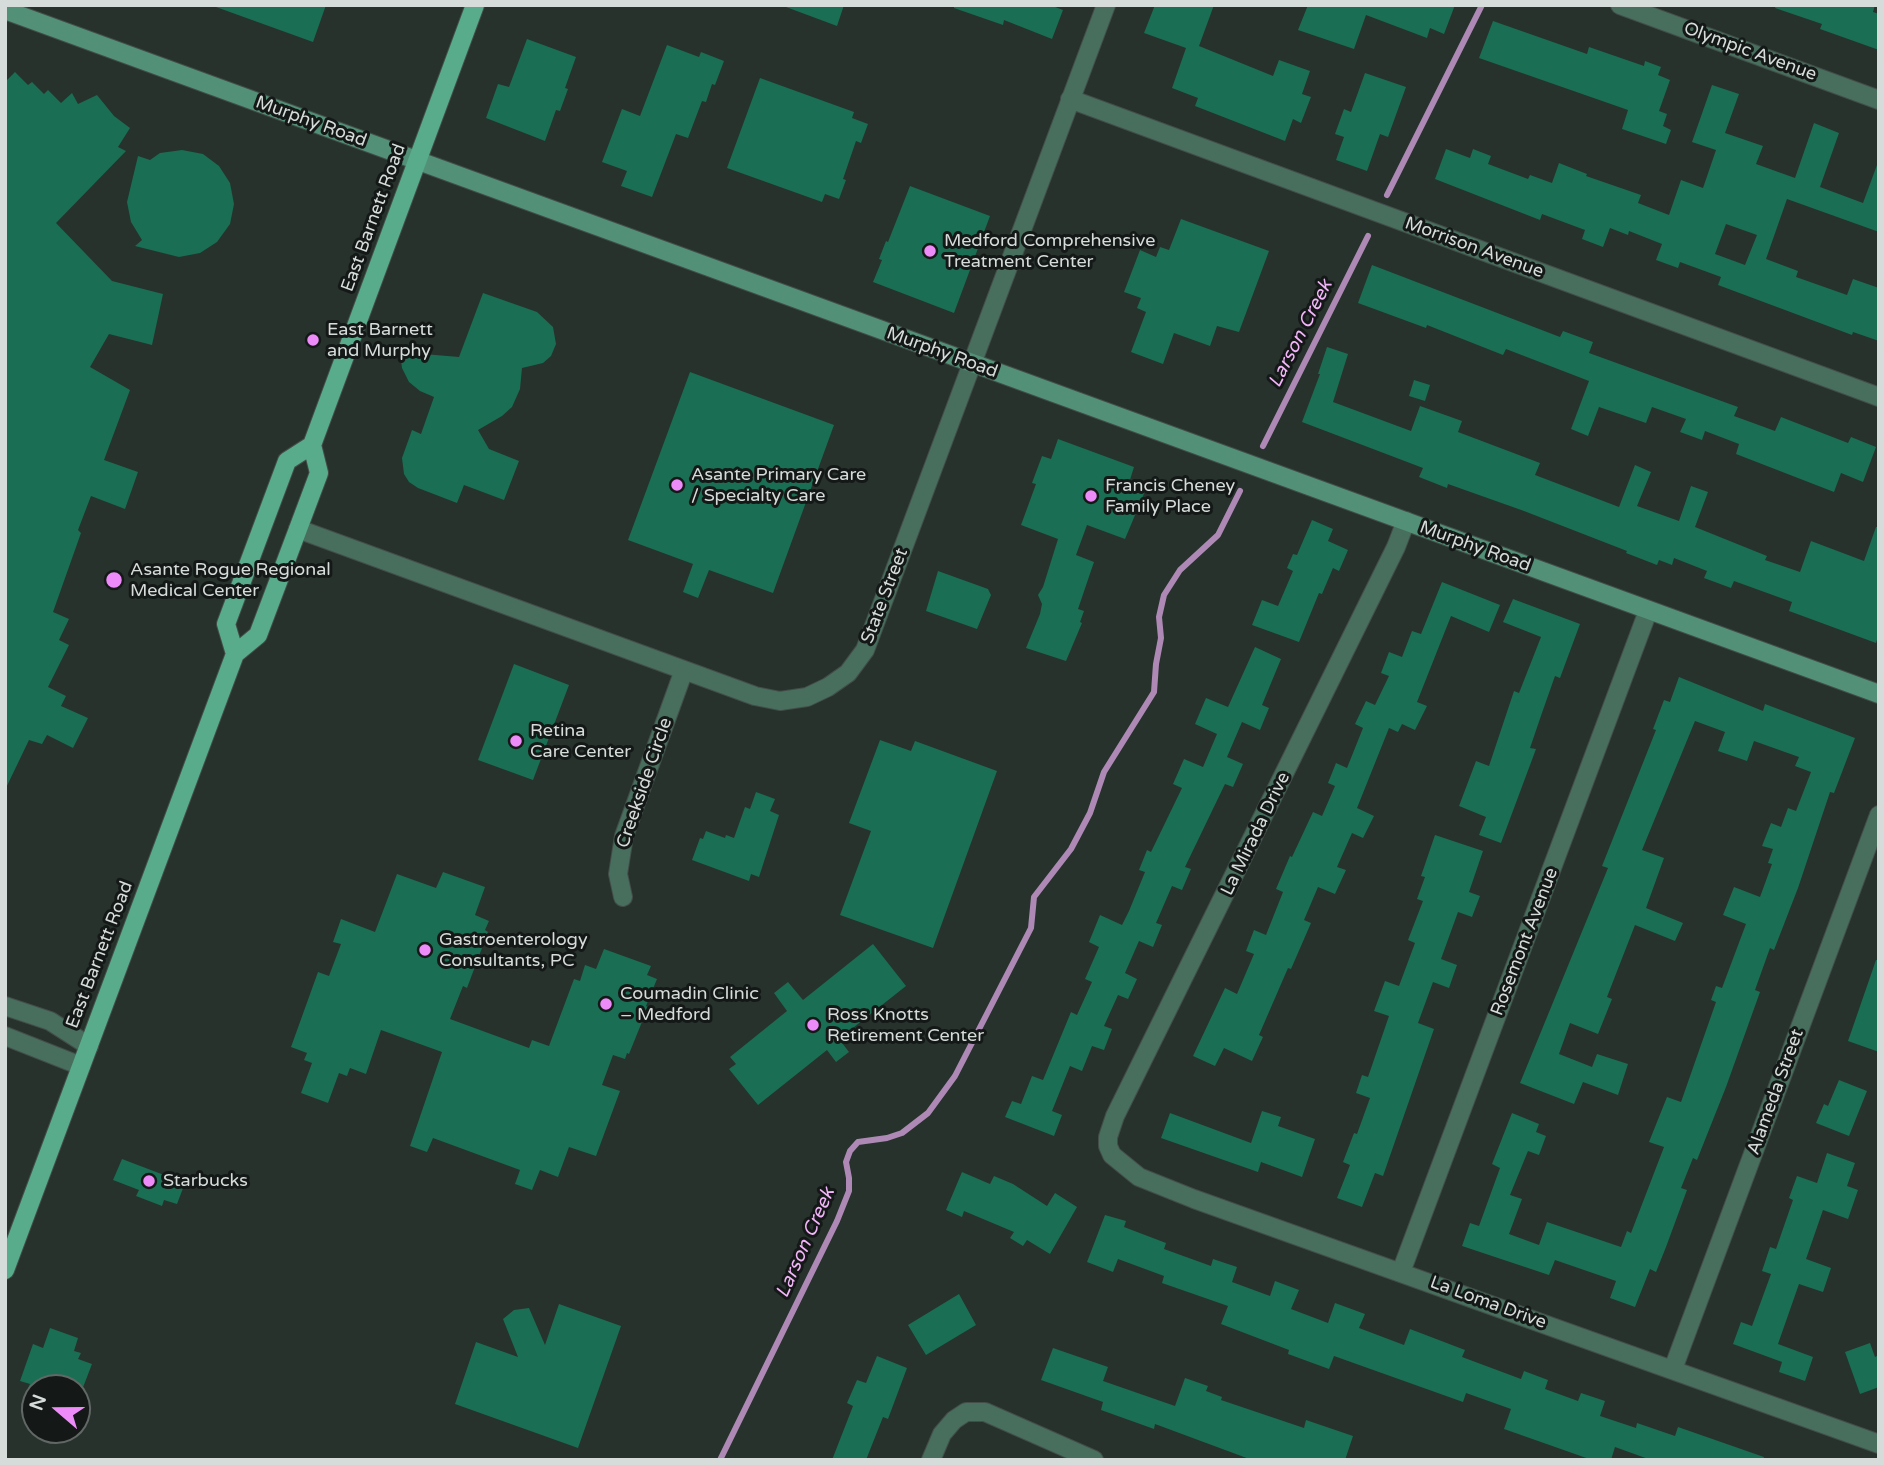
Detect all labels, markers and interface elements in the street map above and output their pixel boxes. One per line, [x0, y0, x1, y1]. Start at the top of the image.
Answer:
street label: Olympic Avenue [1681, 18, 1819, 86]
street label: Murphy Road [252, 92, 370, 152]
street label: East Barnett Road [337, 141, 411, 295]
street label: Morrison Avenue [1402, 213, 1546, 283]
place label: Medford Comprehensive Treatment Center [944, 230, 1155, 272]
marker: Medford Comprehensive Treatment Center [922, 243, 938, 259]
water label: Larson Creek [1264, 276, 1338, 392]
place label: East Barnett and Murphy [327, 319, 433, 362]
street label: Murphy Road [883, 323, 1001, 383]
marker: East Barnett and Murphy [305, 332, 321, 348]
place label: Asante Primary Care / Specialty Care [691, 464, 866, 506]
place label: Francis Cheney Family Place [1105, 475, 1235, 518]
marker: Asante Primary Care / Specialty Care [669, 477, 685, 493]
marker: Francis Cheney Family Place [1083, 488, 1099, 504]
street label: Murphy Road [1416, 517, 1534, 577]
street label: State Street [857, 545, 913, 647]
place label: Asante Rogue Regional Medical Center [130, 559, 331, 602]
marker: Asante Rogue Regional Medical Center [104, 570, 124, 590]
street label: Creekside Circle [613, 715, 677, 851]
place label: Retina Care Center [530, 720, 631, 762]
marker: Retina Care Center [508, 733, 524, 749]
street label: La Mirada Drive [1217, 769, 1295, 899]
street label: Rosemont Avenue [1487, 865, 1563, 1019]
street label: East Barnett Road [62, 878, 138, 1032]
place label: Gastroenterology Consultants, PC [439, 929, 588, 972]
marker: Gastroenterology Consultants, PC [417, 942, 433, 958]
place label: Coumadin Clinic – Medford [620, 983, 759, 1026]
marker: Coumadin Clinic – Medford [598, 996, 614, 1012]
place label: Ross Knotts Retirement Center [827, 1004, 984, 1046]
marker: Ross Knotts Retirement Center [805, 1017, 821, 1033]
street label: Alameda Street [1743, 1026, 1809, 1158]
place label: Starbucks [163, 1170, 248, 1192]
marker: Starbucks [141, 1173, 157, 1189]
water label: Larson Creek [772, 1184, 840, 1302]
street label: La Loma Drive [1427, 1272, 1549, 1334]
north arrow [21, 1374, 91, 1444]
text: N [25, 1392, 51, 1413]

